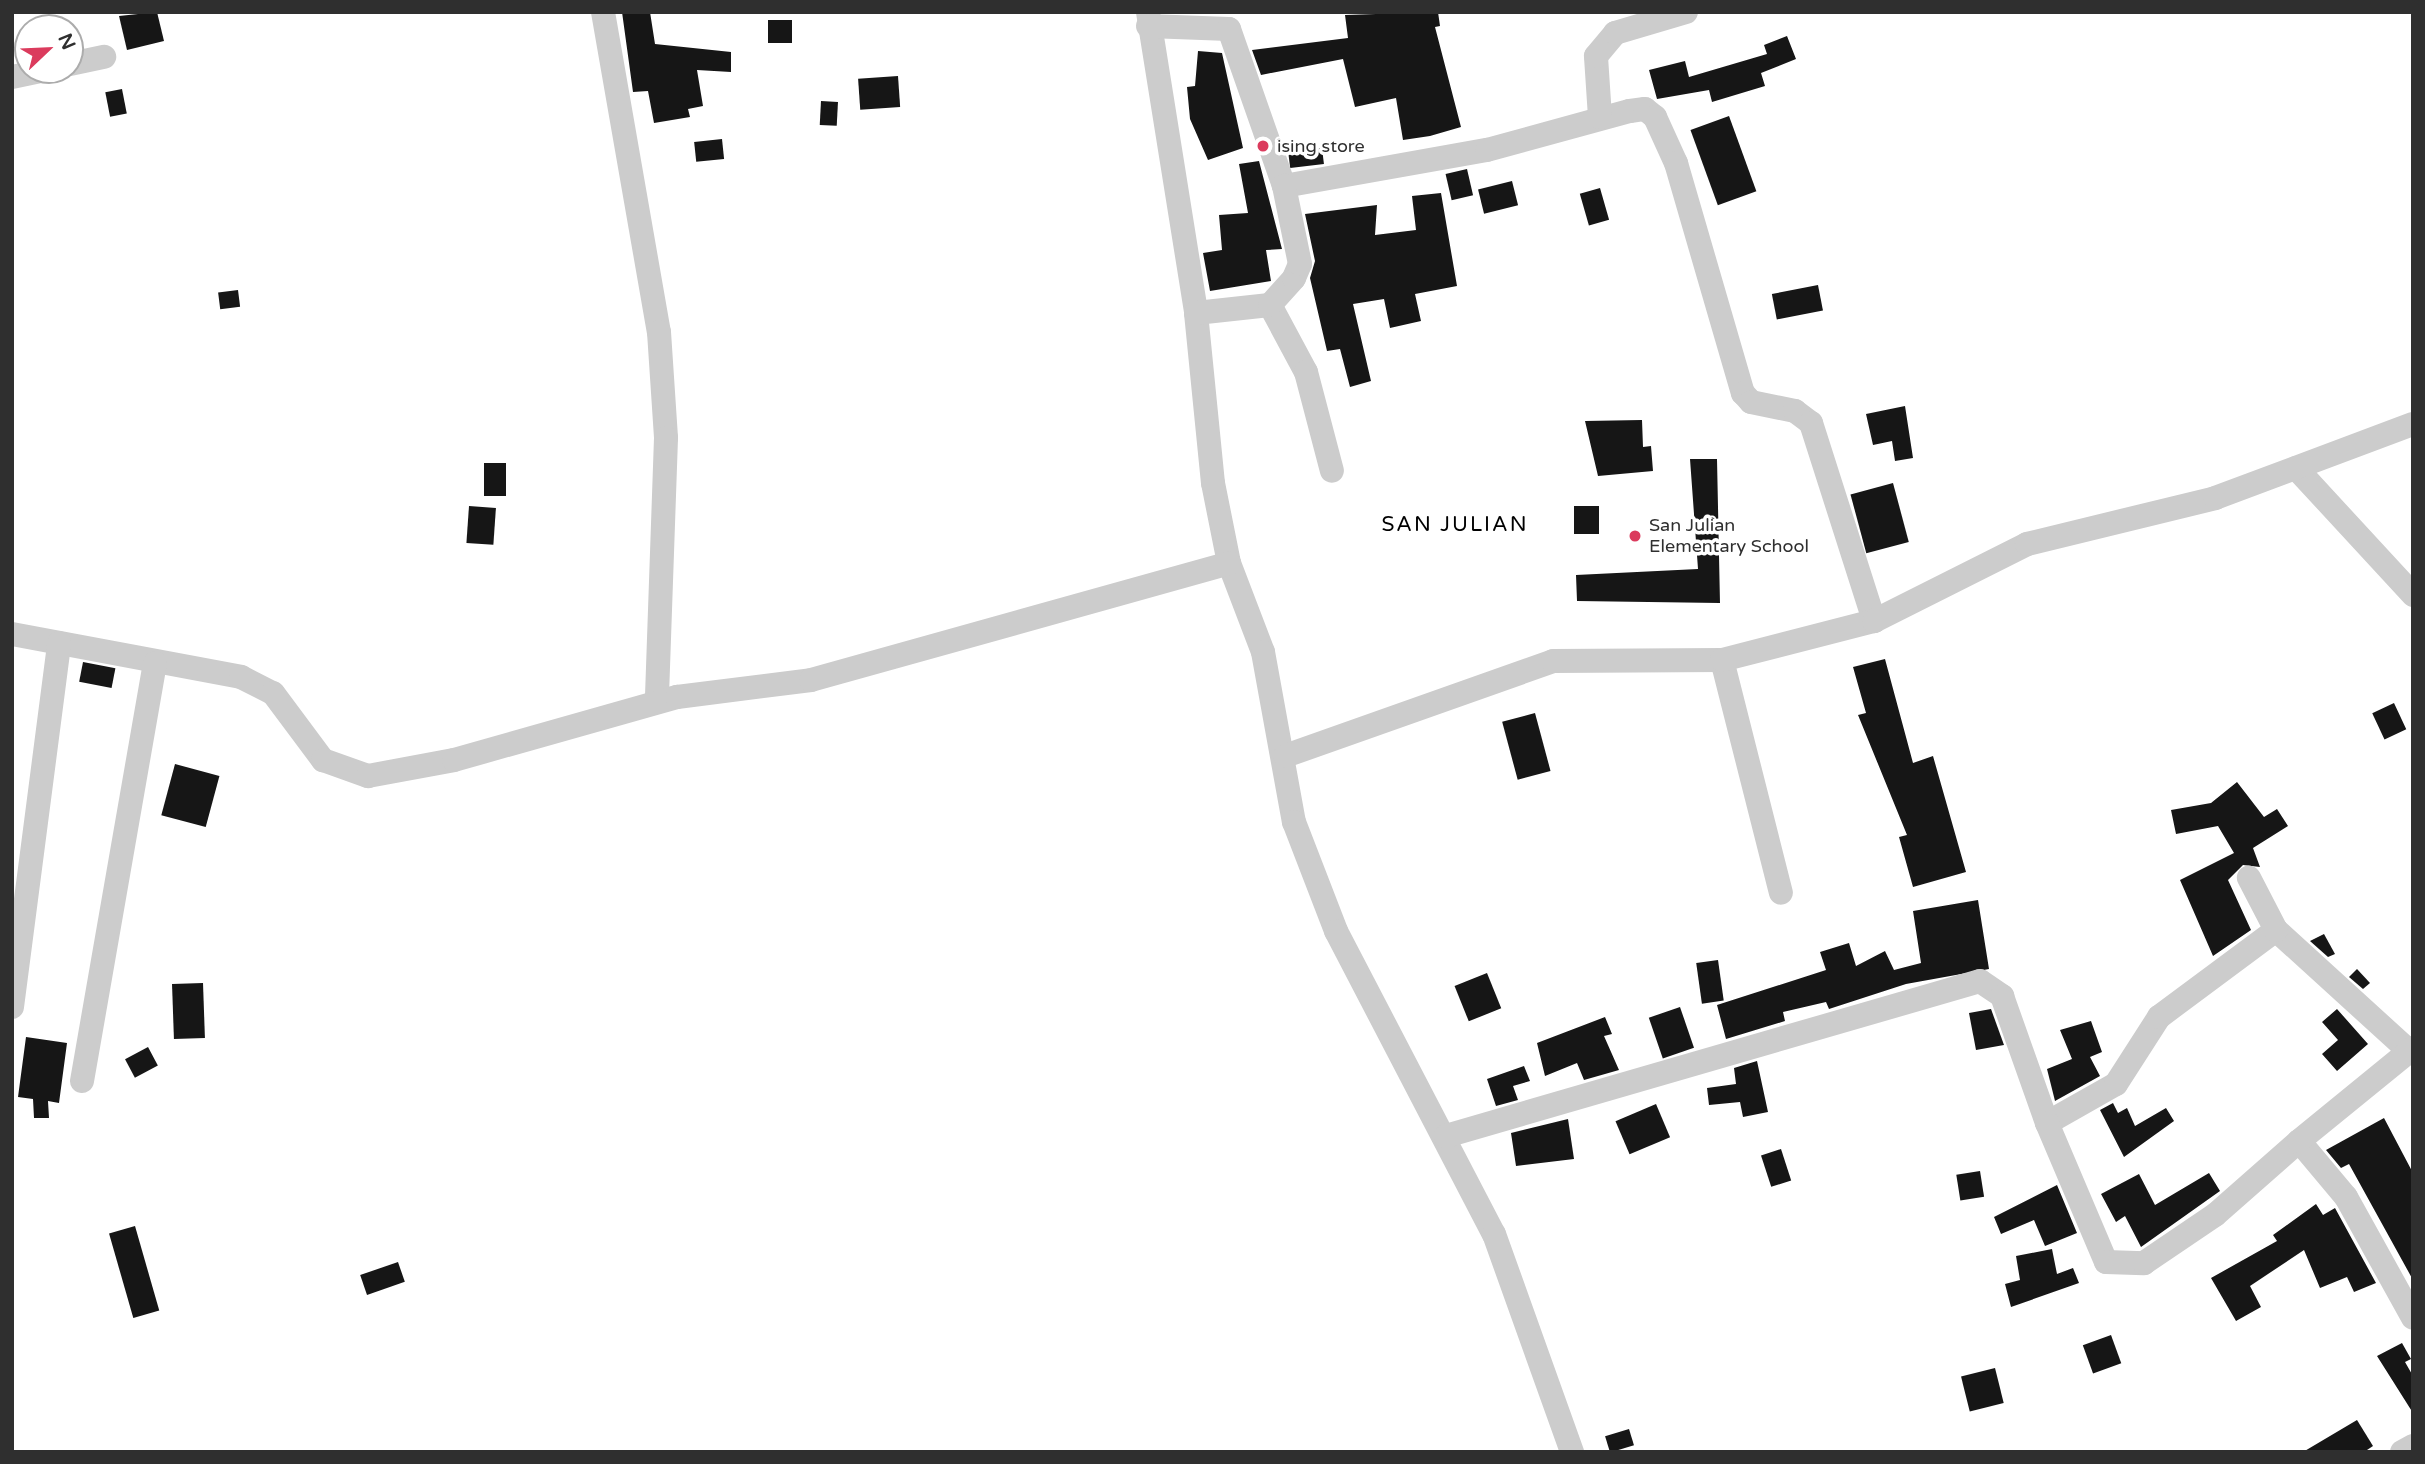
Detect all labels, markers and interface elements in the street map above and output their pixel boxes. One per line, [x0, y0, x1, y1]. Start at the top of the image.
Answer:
north arrow [14, 14, 84, 84]
text: N [53, 30, 80, 53]
place label: ising store [1277, 135, 1365, 157]
marker: ising store [1255, 138, 1271, 154]
district label: SAN JULIAN [1383, 512, 1527, 538]
place label: San Julian Elementary School [1649, 515, 1809, 558]
marker: San Julian Elementary School [1627, 528, 1643, 544]

